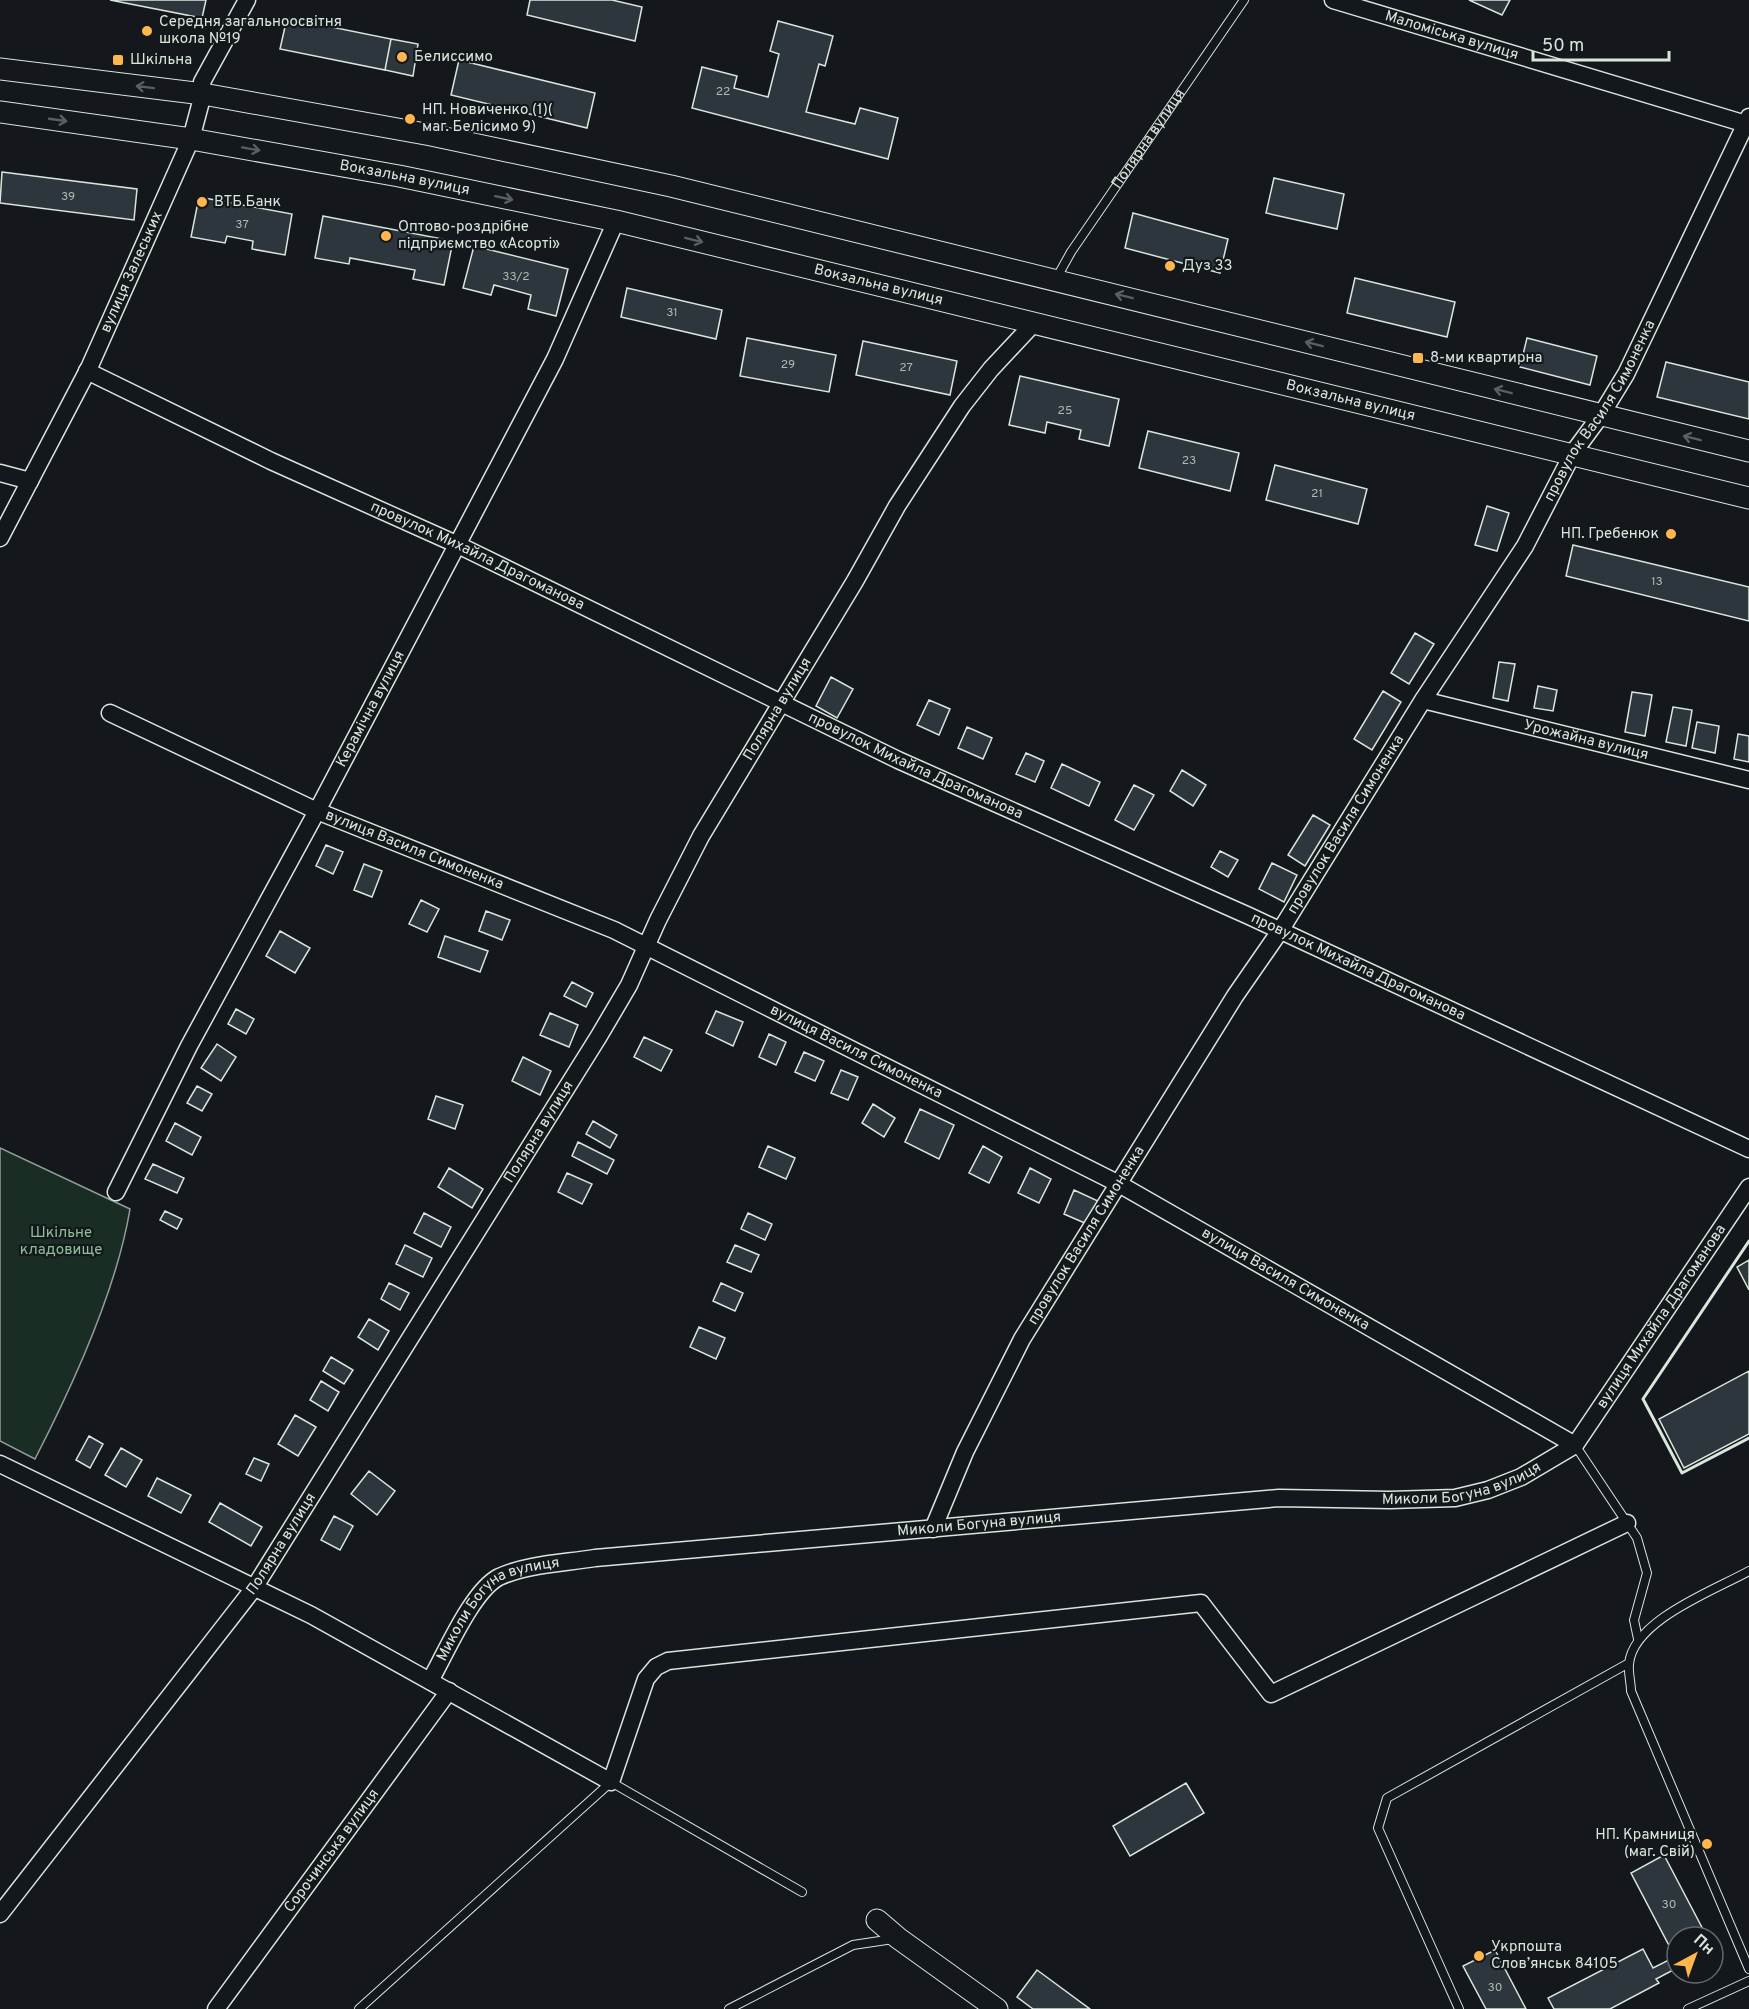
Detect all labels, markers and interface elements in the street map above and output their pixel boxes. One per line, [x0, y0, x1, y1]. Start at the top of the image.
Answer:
street label: Маломіська вулиця [1383, 7, 1521, 65]
place label: Середня загальноосвітня школа №19 [159, 13, 342, 49]
marker: Середня загальноосвітня школа №19 [140, 24, 154, 38]
scale bar [1533, 24, 1670, 62]
text: 50 m [1542, 35, 1584, 58]
place label: Белиссимо [414, 48, 493, 67]
marker: Белиссимо [395, 50, 409, 64]
place label: Шкільна [130, 51, 192, 70]
marker: Шкільна [111, 53, 125, 67]
one-way arrow [136, 81, 155, 92]
house number: 22 [716, 84, 730, 100]
street label: Полярна вулиця [1108, 85, 1190, 193]
place label: НП. Новиченко (1)( маг. Белісимо 9) [422, 101, 553, 137]
marker: НП. Новиченко (1)( маг. Белісимо 9) [403, 112, 417, 126]
one-way arrow [48, 114, 67, 125]
one-way arrow [240, 144, 260, 155]
street label: Вокзальна вулиця [338, 156, 471, 200]
house number: 39 [61, 189, 75, 205]
place label: ВТБ Банк [214, 193, 281, 212]
one-way arrow [494, 193, 513, 204]
marker: ВТБ Банк [195, 195, 209, 209]
street label: вулиця Залеських [96, 208, 167, 336]
house number: 37 [235, 217, 249, 233]
place label: Оптово-роздрібне підприємство «Асортi» [398, 218, 560, 254]
marker: Оптово-роздрібне підприємство «Асортi» [379, 229, 393, 243]
one-way arrow [685, 234, 704, 246]
place label: Дуз 33 [1182, 257, 1233, 276]
marker: Дуз 33 [1163, 259, 1177, 273]
street label: Вокзальна вулиця [812, 260, 945, 310]
house number: 33/2 [502, 269, 530, 285]
one-way arrow [1115, 290, 1134, 302]
house number: 31 [666, 305, 678, 321]
street label: провулок Василя Симоненка [1540, 317, 1660, 505]
one-way arrow [1304, 337, 1323, 349]
place label: 8-ми квартирна [1430, 349, 1542, 368]
marker: 8-ми квартирна [1411, 351, 1425, 365]
house number: 29 [781, 357, 795, 373]
house number: 27 [899, 360, 913, 376]
street label: Вокзальна вулиця [1284, 376, 1417, 426]
one-way arrow [1494, 384, 1513, 396]
house number: 25 [1058, 403, 1072, 419]
one-way arrow [1683, 431, 1702, 443]
house number: 23 [1182, 453, 1196, 469]
house number: 21 [1311, 486, 1323, 502]
street label: провулок Михайла Драгоманова [367, 497, 587, 615]
place label: НП. Гребенюк [1561, 525, 1659, 544]
marker: НП. Гребенюк [1664, 527, 1678, 541]
house number: 13 [1651, 574, 1663, 590]
street label: Керамічна вулиця [332, 648, 409, 771]
street label: Полярна вулиця [739, 654, 816, 764]
street label: провулок Михайла Драгоманова [805, 708, 1026, 824]
street label: Урожайна вулиця [1522, 716, 1651, 765]
street label: провулок Василя Симоненка [1283, 731, 1408, 918]
street label: вулиця Василя Симоненка [322, 806, 506, 894]
street label: провулок Михайла Драгоманова [1248, 909, 1468, 1025]
street label: вулиця Василя Симоненка [767, 1000, 946, 1103]
street label: Полярна вулиця [500, 1077, 578, 1187]
street label: провулок Василя Симоненка [1024, 1142, 1149, 1328]
street label: вулиця Михайла Драгоманова [1593, 1221, 1730, 1412]
park label: Шкільне кладовище [20, 1224, 102, 1260]
street label: вулиця Василя Симоненка [1198, 1224, 1373, 1335]
street label: Миколи Богуна вулиця [1382, 1458, 1545, 1510]
street label: Полярна вулиця [242, 1489, 320, 1599]
street label: Миколи Богуна вулиця [896, 1508, 1062, 1541]
street label: Миколи Богуна вулиця [433, 1553, 561, 1664]
street label: Сорочинська вулиця [280, 1785, 384, 1917]
place label: НП. Крамниця (маг. Свій) [1595, 1826, 1695, 1862]
marker: НП. Крамниця (маг. Свій) [1700, 1837, 1714, 1851]
house number: 30 [1662, 1897, 1676, 1913]
north arrow [1665, 1925, 1725, 1985]
text: Пн [1689, 1931, 1718, 1960]
place label: Укрпошта Слов’янськ 84105 [1491, 1938, 1618, 1974]
marker: Укрпошта Слов’янськ 84105 [1472, 1949, 1486, 1963]
house number: 30 [1488, 1980, 1502, 1996]

